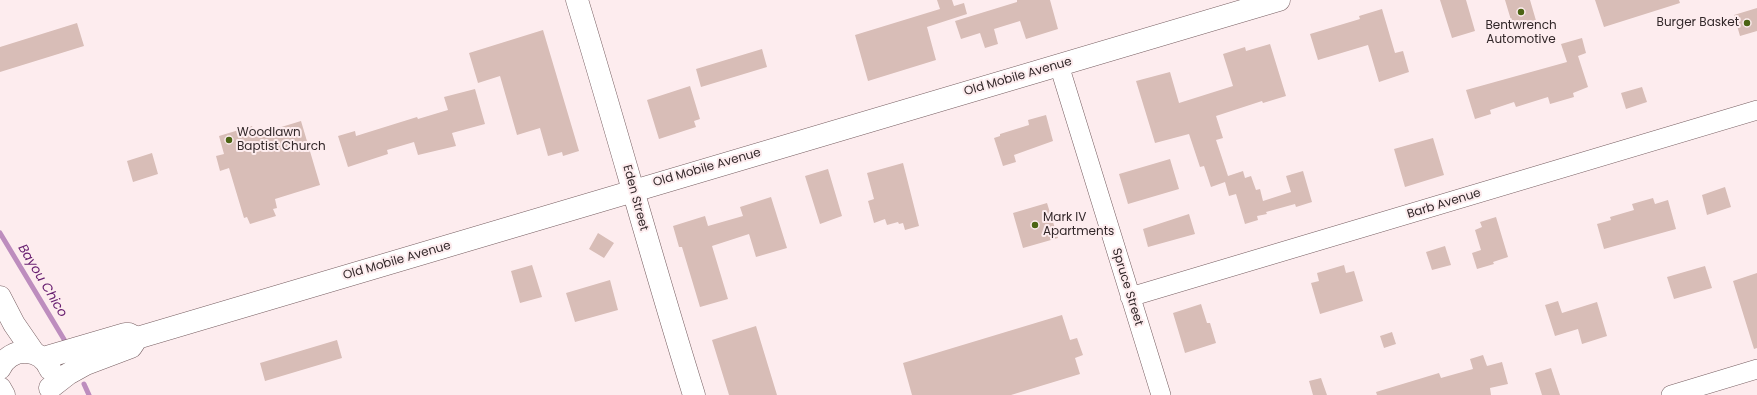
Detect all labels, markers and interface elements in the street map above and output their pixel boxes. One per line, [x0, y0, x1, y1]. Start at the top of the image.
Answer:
marker: Bentwrench Automotive [1516, 7, 1526, 17]
place label: Burger Basket [1657, 16, 1739, 30]
marker: Burger Basket [1742, 18, 1752, 28]
place label: Bentwrench Automotive [1485, 19, 1557, 47]
street label: Old Mobile Avenue [962, 55, 1074, 99]
place label: Woodlawn Baptist Church [237, 126, 326, 154]
marker: Woodlawn Baptist Church [224, 135, 234, 145]
street label: Old Mobile Avenue [651, 146, 763, 190]
street label: Eden Street [619, 163, 651, 233]
street label: Barb Avenue [1405, 186, 1483, 222]
place label: Mark IV Apartments [1043, 211, 1114, 239]
marker: Mark IV Apartments [1030, 220, 1040, 230]
street label: Old Mobile Avenue [341, 239, 453, 283]
water label: Bayou Chico [14, 242, 70, 320]
street label: Spruce Street [1108, 246, 1146, 328]

